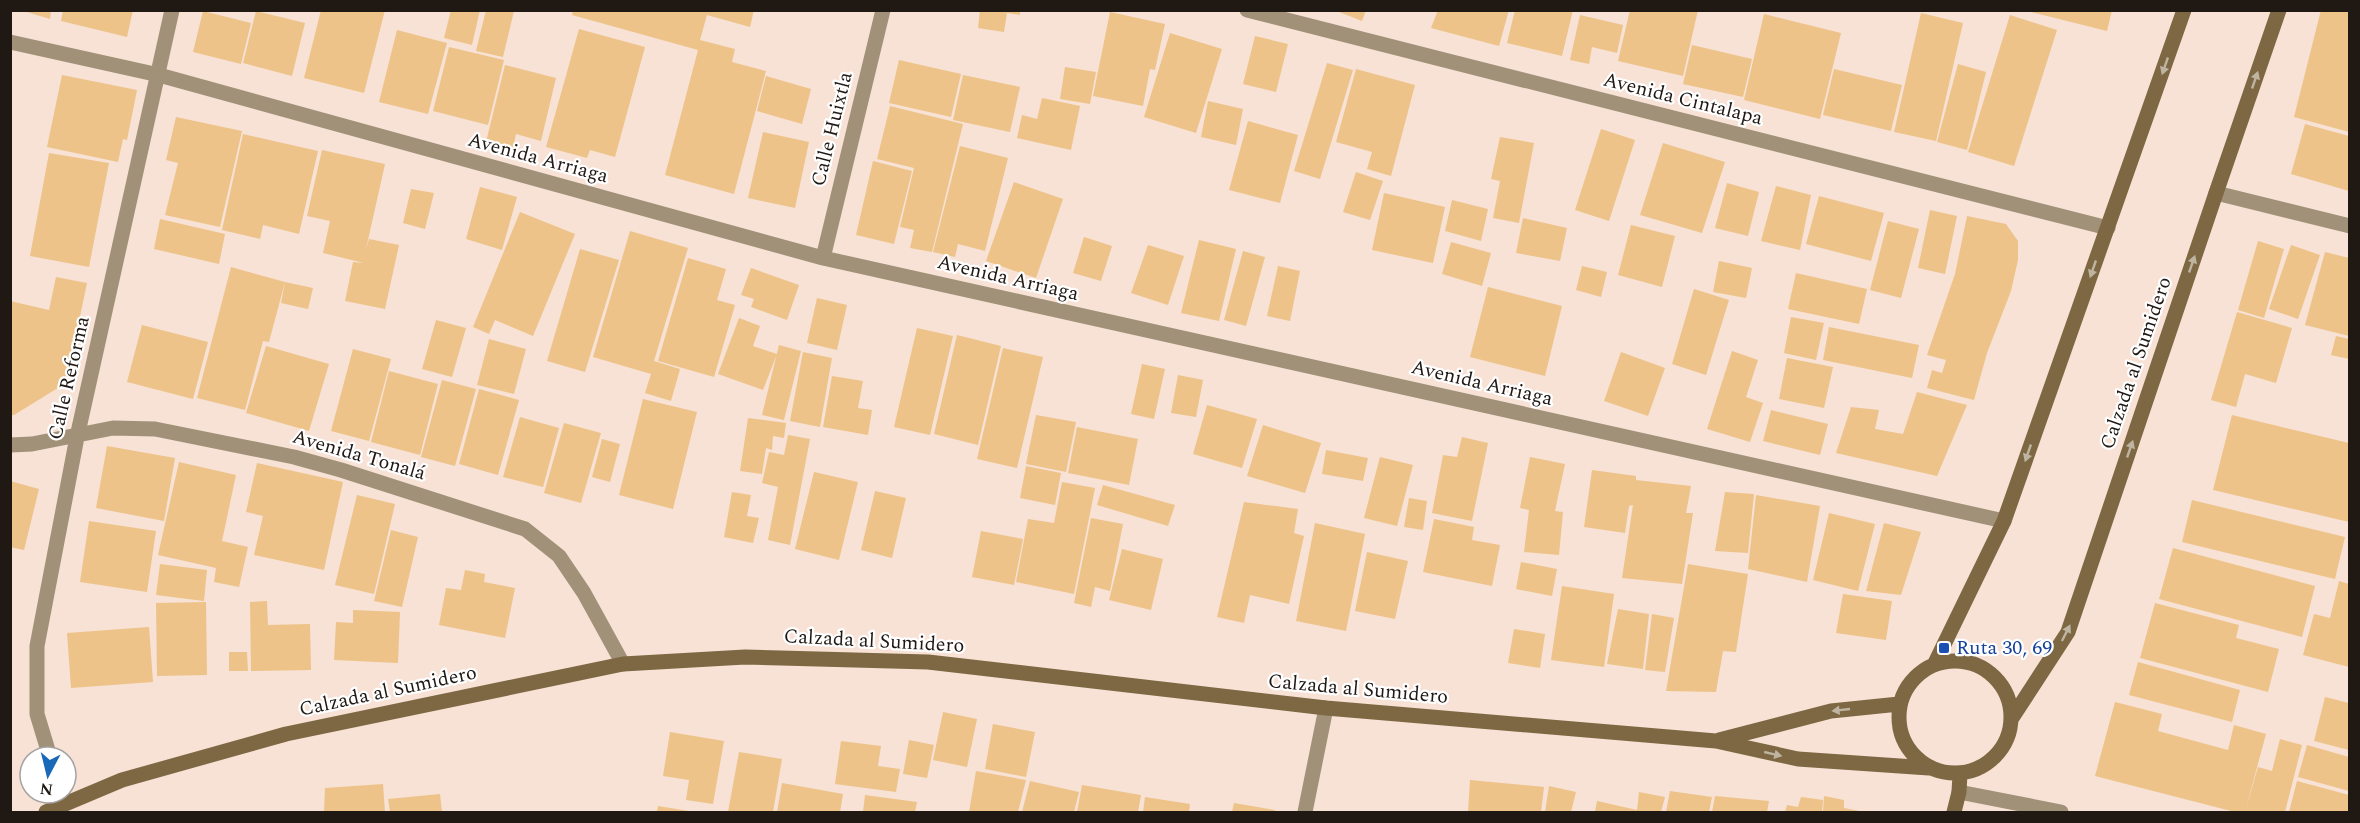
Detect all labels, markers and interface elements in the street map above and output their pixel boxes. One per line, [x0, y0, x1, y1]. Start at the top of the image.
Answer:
one-way arrow [2159, 57, 2169, 75]
street label: Avenida Cintalapa [1600, 65, 1766, 133]
street label: Calle Huixtla [803, 68, 861, 189]
one-way arrow [2251, 71, 2261, 89]
street label: Avenida Arriaga [464, 125, 612, 191]
street label: Avenida Arriaga [934, 247, 1082, 309]
one-way arrow [2187, 255, 2197, 273]
one-way arrow [2088, 261, 2098, 279]
street label: Calzada al Sumidero [2092, 273, 2180, 453]
street label: Calle Reforma [40, 313, 98, 443]
street label: Avenida Arriaga [1408, 352, 1556, 414]
street label: Avenida Tonalá [289, 422, 429, 488]
one-way arrow [2125, 440, 2135, 458]
one-way arrow [2023, 444, 2033, 462]
street label: Calzada al Sumidero [783, 621, 965, 661]
one-way arrow [2061, 624, 2071, 641]
place label: Ruta 30, 69 [1956, 633, 2052, 663]
marker: Ruta 30, 69 [1937, 641, 1951, 655]
street label: Calzada al Sumidero [296, 658, 480, 724]
street label: Calzada al Sumidero [1267, 666, 1449, 712]
one-way arrow [1832, 706, 1851, 715]
north arrow [18, 745, 78, 805]
one-way arrow [1764, 750, 1783, 759]
text: N [38, 776, 54, 802]

